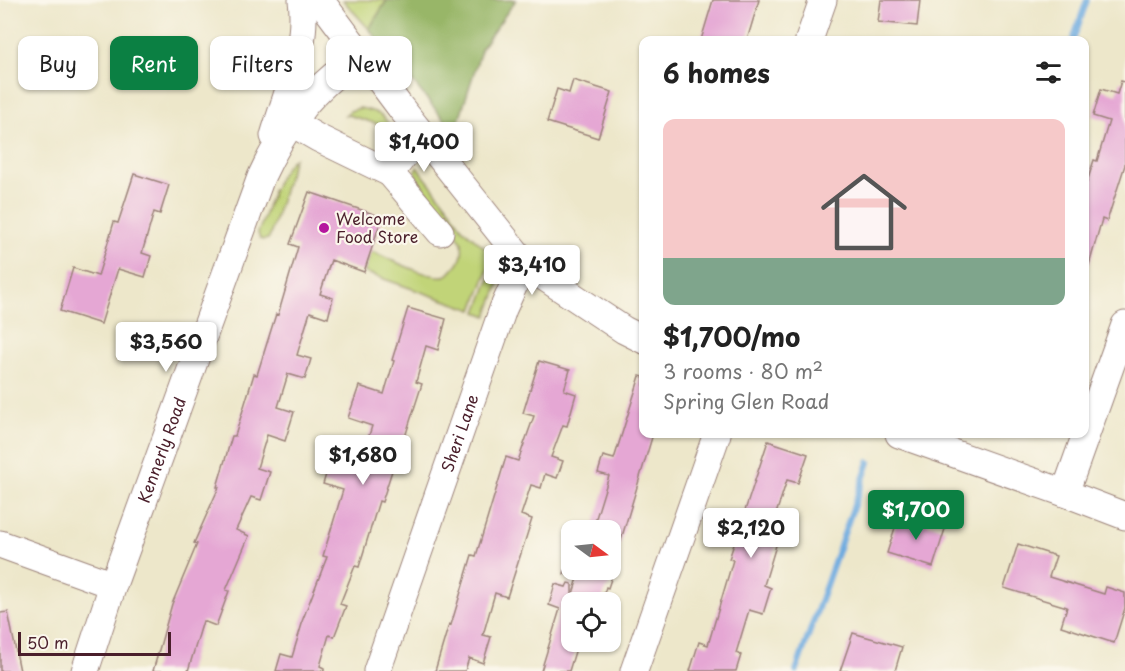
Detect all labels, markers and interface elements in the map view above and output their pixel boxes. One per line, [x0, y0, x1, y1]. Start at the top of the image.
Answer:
chip: Buy [18, 36, 98, 90]
chip: Rent [110, 36, 198, 90]
chip: Filters [210, 36, 314, 90]
chip: New [326, 36, 412, 90]
text: 6 homes [663, 53, 770, 92]
icon: filters [1032, 56, 1065, 89]
pin: $1,400 [375, 122, 473, 173]
text: $1,400 [389, 126, 459, 156]
icon: home [810, 158, 918, 266]
place label: Welcome Food Store [336, 206, 418, 248]
marker: Welcome Food Store [317, 221, 331, 235]
pin: $3,410 [483, 245, 581, 296]
text: $3,410 [498, 249, 566, 279]
text: $1,700/mo [663, 317, 800, 356]
pin: $3,560 [117, 322, 215, 373]
text: $3,560 [130, 326, 202, 356]
text: 3 rooms · 80 m² [663, 356, 823, 386]
text: Spring Glen Road [663, 386, 829, 416]
street label: Sheri Lane [434, 390, 484, 475]
street label: Kennerly Road [131, 393, 191, 506]
pin: $1,680 [314, 435, 412, 486]
text: $1,680 [329, 439, 397, 469]
pin: $1,700 [867, 490, 965, 541]
text: $1,700 [882, 494, 950, 524]
pin: $2,120 [702, 508, 800, 559]
text: $2,120 [717, 512, 785, 542]
north arrow [561, 520, 621, 580]
map controls [561, 520, 621, 652]
button: locate [561, 592, 621, 652]
scale bar [18, 629, 171, 656]
text: 50 m [27, 630, 68, 654]

